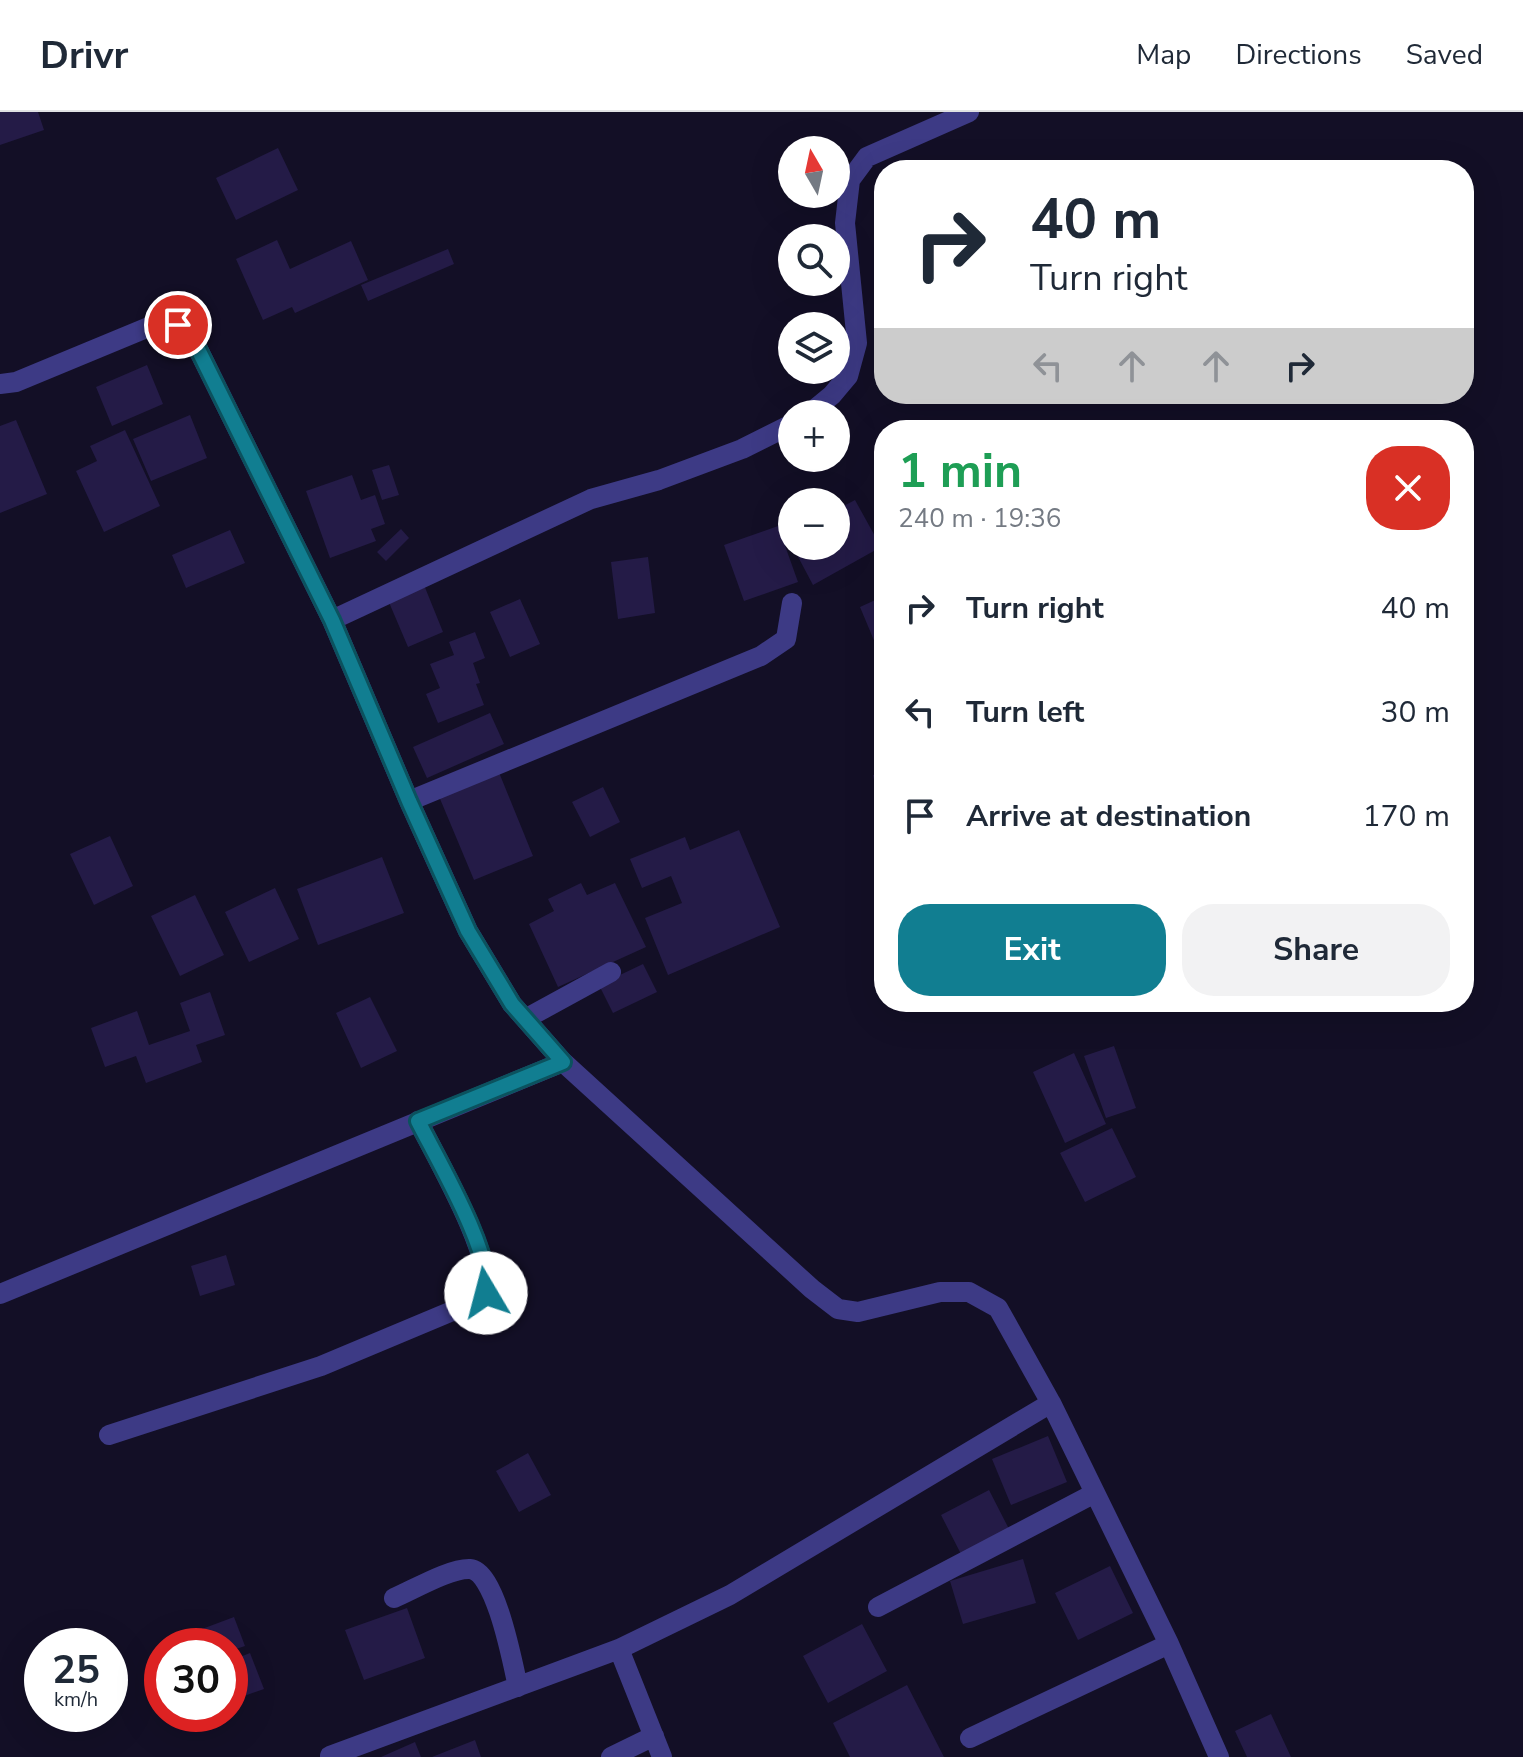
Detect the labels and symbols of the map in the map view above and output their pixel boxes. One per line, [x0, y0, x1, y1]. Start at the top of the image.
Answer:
north arrow [778, 136, 850, 208]
pin [144, 291, 212, 359]
position arrow [444, 1251, 528, 1335]
speed limit sign: 30 [144, 1628, 248, 1732]

